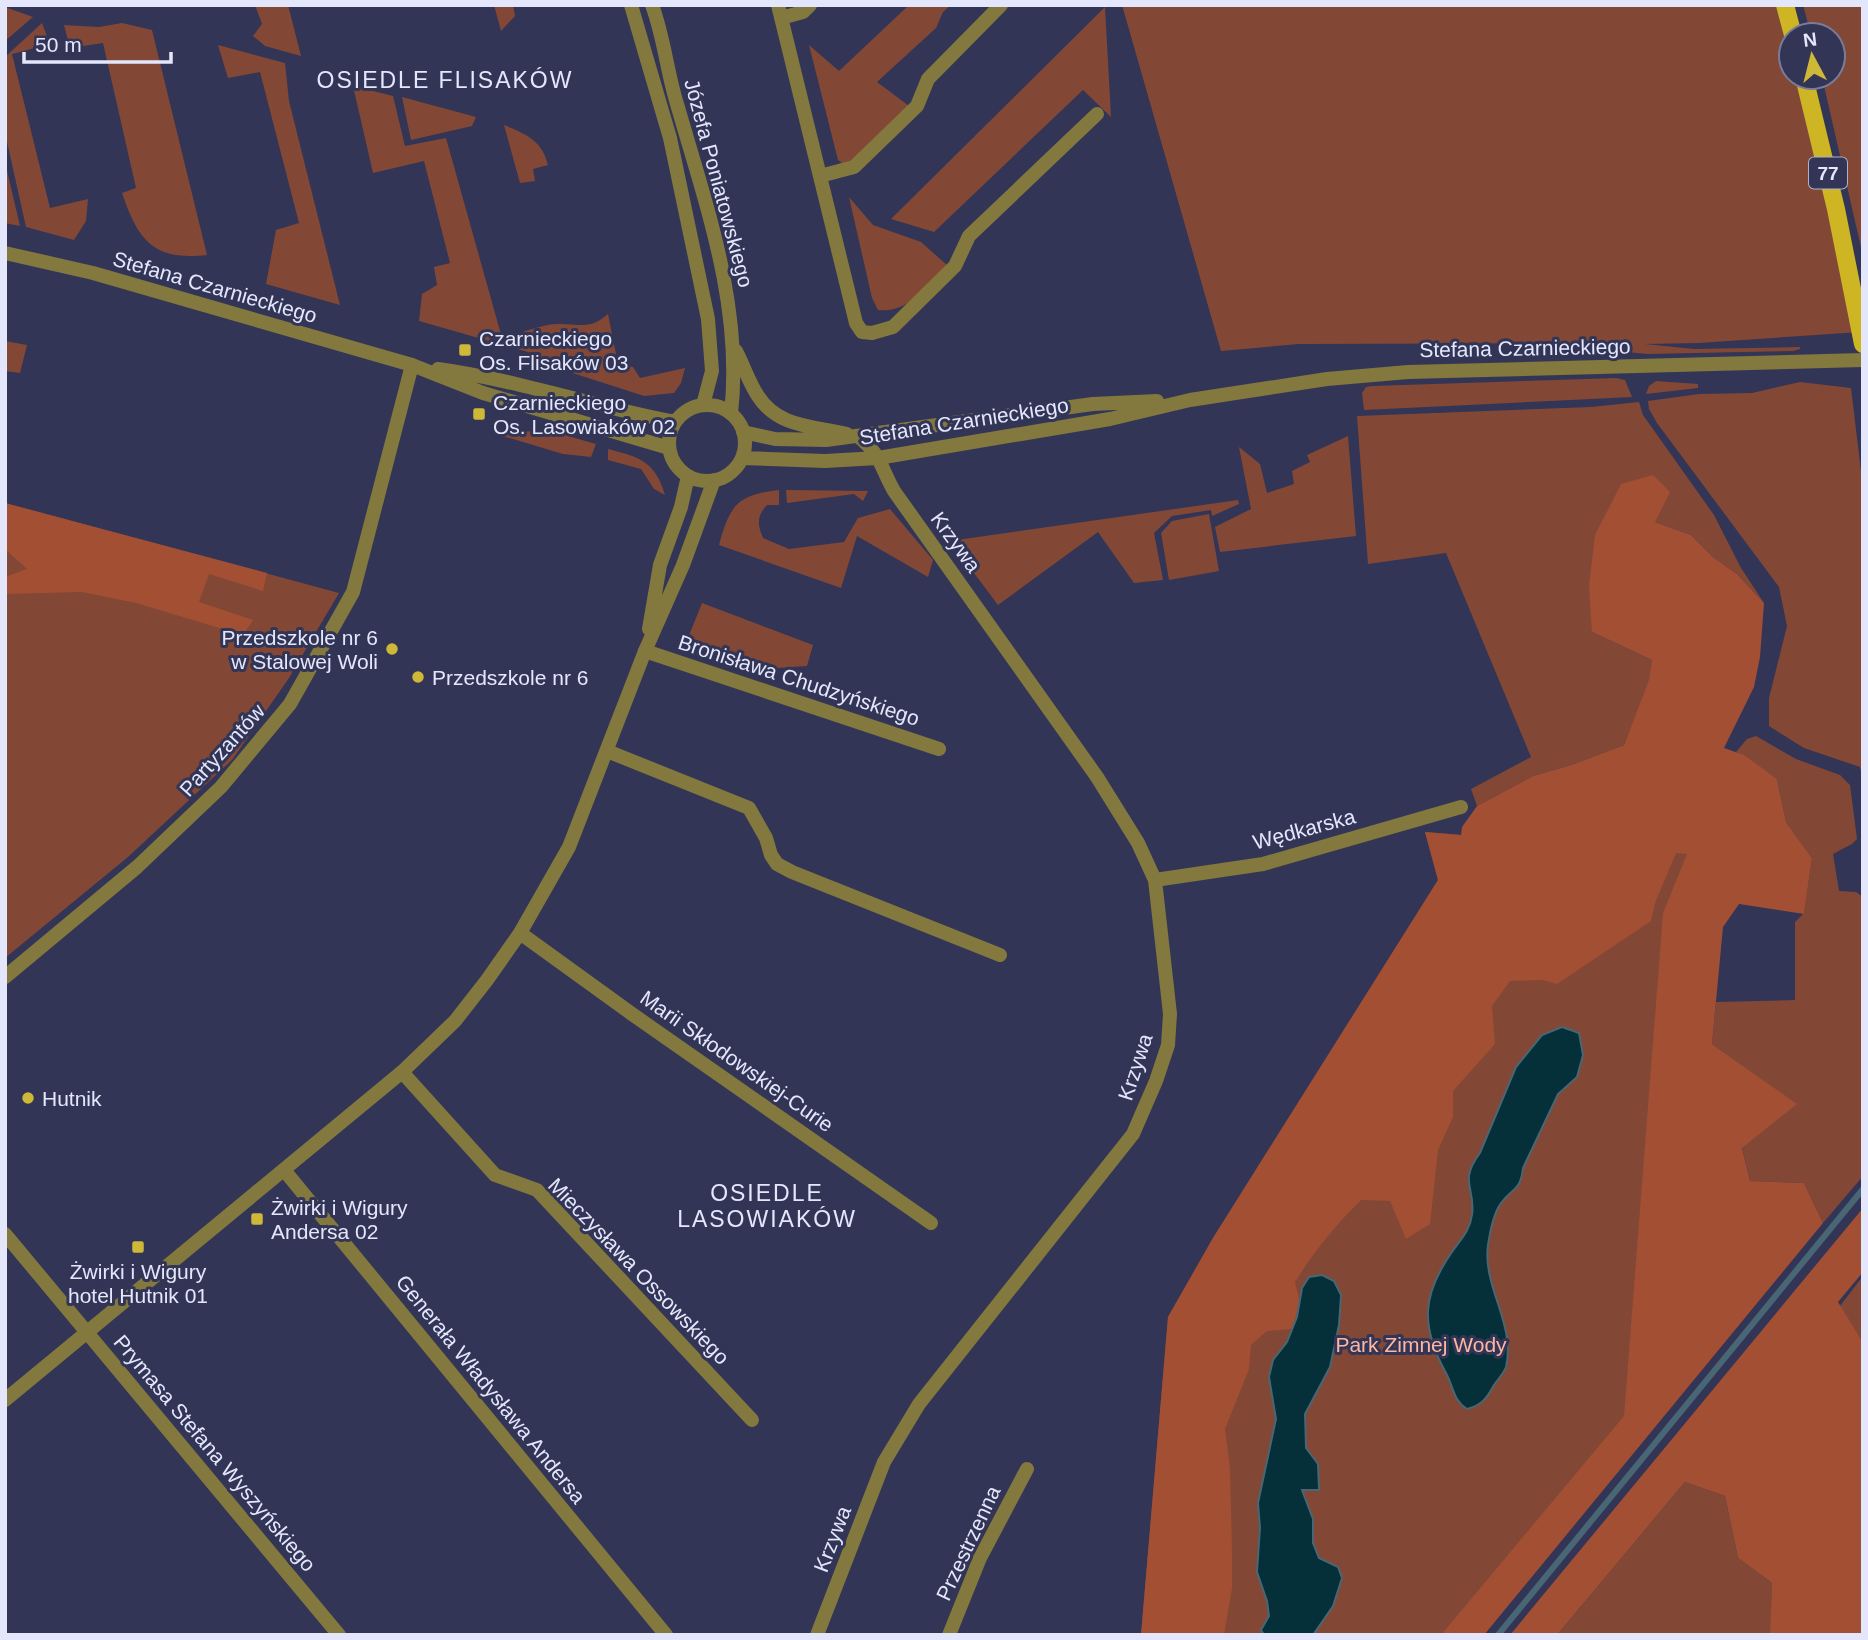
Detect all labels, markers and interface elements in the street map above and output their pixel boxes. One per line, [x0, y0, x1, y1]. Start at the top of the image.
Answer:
scale bar [24, 21, 172, 65]
north arrow [1777, 21, 1847, 91]
text: N [1802, 28, 1818, 51]
text: 50 m [35, 33, 82, 56]
district label: OSIEDLE FLISAKÓW [317, 67, 573, 93]
street label: Józefa Poniatowskiego [680, 76, 758, 290]
road number: 77 [1809, 158, 1847, 188]
street label: Stefana Czarnieckiego [110, 247, 320, 327]
place label: Czarnieckiego Os. Flisaków 03 [479, 327, 628, 374]
street label: Stefana Czarnieckiego [1419, 335, 1631, 361]
marker: Czarnieckiego Os. Flisaków 03 [457, 342, 473, 358]
place label: Czarnieckiego Os. Lasowiaków 02 [493, 391, 675, 438]
street label: Stefana Czarnieckiego [858, 393, 1070, 449]
marker: Czarnieckiego Os. Lasowiaków 02 [471, 406, 487, 422]
street label: Krzywa [926, 507, 986, 577]
place label: Przedszkole nr 6 w Stalowej Woli [222, 626, 378, 673]
street label: Bronisława Chudzyńskiego [676, 630, 922, 730]
marker: Przedszkole nr 6 w Stalowej Woli [384, 641, 400, 657]
place label: Przedszkole nr 6 [432, 666, 588, 689]
marker: Przedszkole nr 6 [410, 669, 426, 685]
street label: Partyzantów [175, 699, 270, 801]
street label: Wędkarska [1250, 804, 1358, 854]
street label: Marii Skłodowskiej-Curie [636, 986, 838, 1136]
street label: Krzywa [1113, 1030, 1157, 1103]
place label: Hutnik [42, 1087, 102, 1110]
marker: Hutnik [20, 1090, 36, 1106]
street label: Mieczysława Ossowskiego [544, 1173, 734, 1369]
district label: OSIEDLE LASOWIAKÓW [677, 1180, 857, 1232]
place label: Żwirki i Wigury Andersa 02 [271, 1196, 408, 1243]
marker: Żwirki i Wigury Andersa 02 [249, 1211, 265, 1227]
marker: Żwirki i Wigury hotel Hutnik 01 [130, 1239, 146, 1255]
place label: Żwirki i Wigury hotel Hutnik 01 [68, 1260, 208, 1307]
street label: Generała Władysława Andersa [392, 1270, 590, 1508]
street label: Prymasa Stefana Wyszyńskiego [109, 1330, 321, 1576]
park label: Park Zimnej Wody [1335, 1333, 1507, 1356]
street label: Przestrzenna [931, 1482, 1005, 1604]
street label: Krzywa [809, 1502, 855, 1575]

